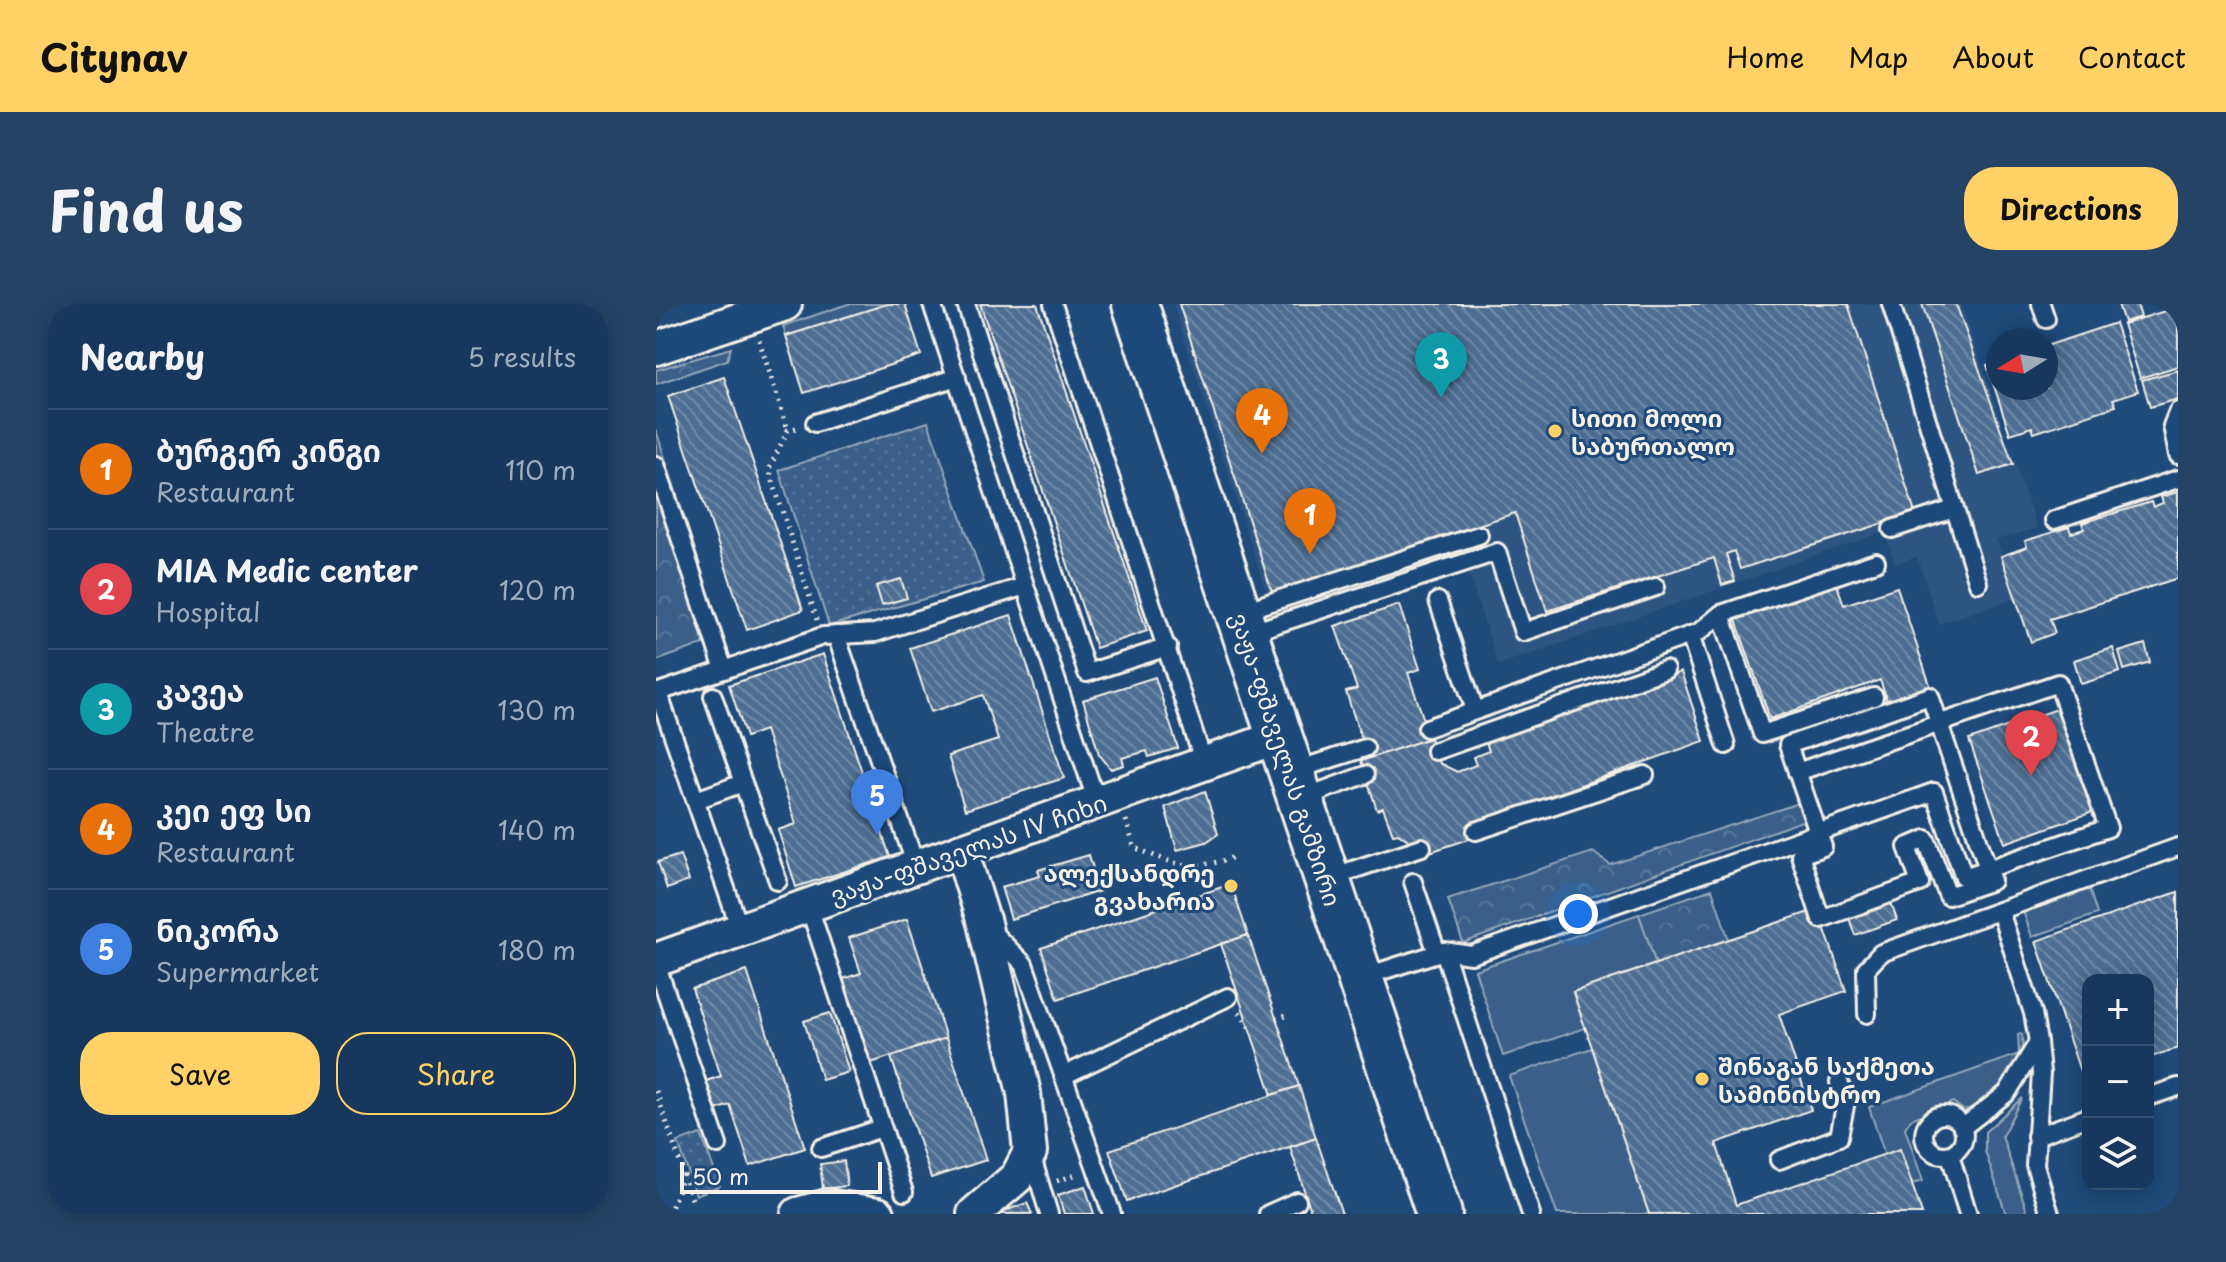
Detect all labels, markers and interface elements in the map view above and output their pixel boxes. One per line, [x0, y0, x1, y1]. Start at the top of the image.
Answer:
text: Citynav [40, 28, 188, 85]
text: Home [1726, 35, 1804, 78]
text: Map [1848, 35, 1908, 78]
text: About [1952, 35, 2034, 78]
text: Contact [2078, 35, 2186, 78]
text: Find us [48, 166, 244, 251]
button: Directions [1964, 167, 2178, 250]
north arrow [1986, 328, 2058, 400]
text: Nearby [80, 330, 205, 382]
pin: 3 [1415, 332, 1467, 398]
text: 5 results [468, 337, 576, 376]
pin: 4 [1236, 388, 1288, 454]
place label: სითი მოლი საბურთალო [1571, 399, 1735, 463]
marker: სითი მოლი საბურთალო [1546, 422, 1564, 440]
text: ბურგერ კინგი [156, 427, 381, 472]
text: 1 [100, 450, 112, 489]
text: 110 m [505, 450, 576, 489]
text: Restaurant [156, 472, 295, 511]
pin: 1 [1284, 488, 1336, 554]
text: MIA Medic center [156, 547, 418, 592]
text: 2 [97, 570, 115, 609]
text: 120 m [499, 570, 576, 609]
text: Hospital [156, 592, 260, 631]
street label: ვაჟა-ფშაველას გამზირი [1222, 607, 1352, 911]
text: კავეა [156, 667, 244, 712]
text: 3 [97, 690, 115, 729]
text: 130 m [497, 690, 576, 729]
pin: 2 [2005, 710, 2057, 776]
text: Theatre [156, 712, 255, 751]
pin: 5 [851, 769, 903, 835]
street label: ვაჟა-ფშაველას IV ჩიხი [825, 784, 1111, 912]
text: კეი ეფ სი [156, 787, 312, 832]
text: 4 [97, 810, 115, 849]
text: 140 m [498, 810, 576, 849]
text: Restaurant [156, 832, 295, 871]
place label: ალექსანდრე გვახარია [1044, 854, 1215, 918]
marker: ალექსანდრე გვახარია [1222, 877, 1240, 895]
your location [1558, 894, 1598, 934]
text: ნიკორა [156, 907, 280, 952]
text: 5 [98, 930, 114, 969]
text: 180 m [498, 930, 576, 969]
text: Supermarket [156, 952, 319, 991]
map controls [2082, 974, 2154, 1190]
button: + [2082, 974, 2154, 1046]
button: Save [80, 1032, 320, 1115]
button: Share [336, 1032, 576, 1115]
button: − [2082, 1046, 2154, 1118]
place label: შინაგან საქმეთა სამინისტრო [1718, 1047, 1935, 1111]
marker: შინაგან საქმეთა სამინისტრო [1693, 1070, 1711, 1088]
button: layers [2082, 1118, 2154, 1190]
scale bar [680, 1158, 882, 1194]
text: 50 m [692, 1159, 749, 1192]

